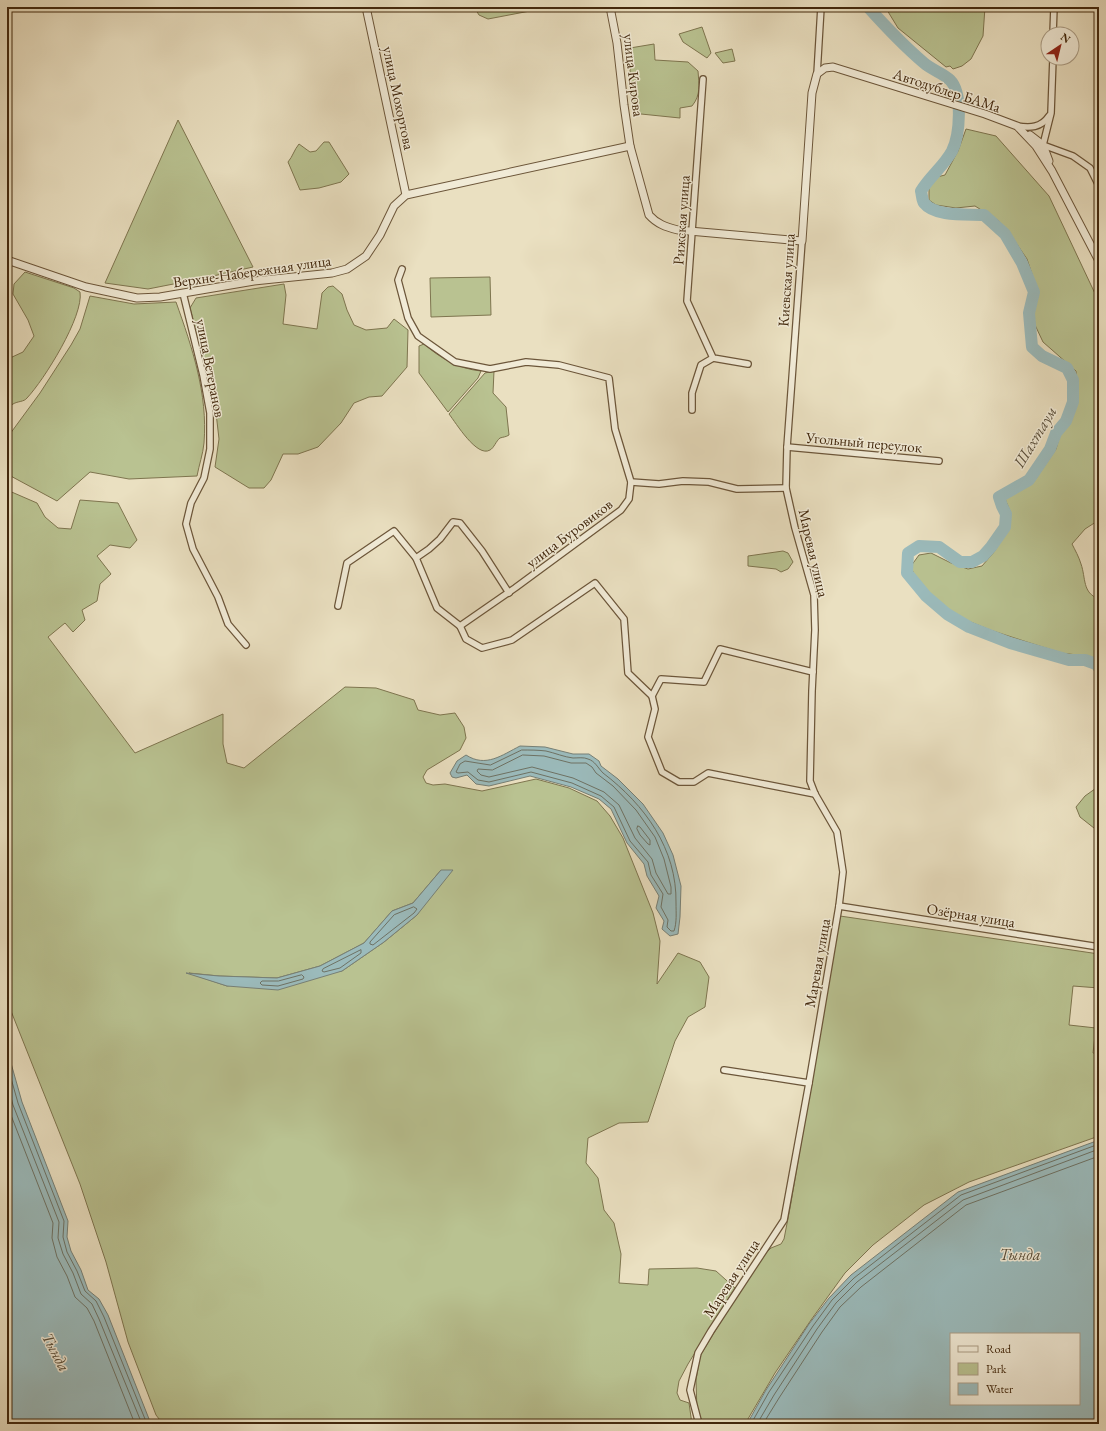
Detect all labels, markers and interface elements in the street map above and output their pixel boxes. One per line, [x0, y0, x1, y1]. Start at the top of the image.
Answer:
north arrow [1040, 26, 1080, 66]
text: N [1058, 30, 1073, 46]
street label: улица Кирова [619, 32, 649, 118]
street label: улица Мохортова [379, 44, 419, 152]
street label: Автодублер БАМа [890, 63, 1003, 116]
street label: Рижская улица [668, 174, 694, 266]
street label: Киевская улица [773, 233, 799, 327]
street label: Верхне-Набережная улица [172, 250, 332, 292]
street label: улица Ветеранов [192, 317, 230, 419]
water label: Шахтаум [1008, 402, 1062, 473]
street label: Угольный переулок [804, 427, 923, 457]
street label: улица Буровиков [522, 494, 616, 572]
street label: Маревая улица [795, 507, 833, 599]
street label: Озёрная улица [925, 899, 1017, 931]
street label: Маревая улица [800, 917, 834, 1009]
street label: Маревая улица [699, 1235, 763, 1321]
water label: Тында [1000, 1244, 1041, 1265]
water label: Тында [37, 1329, 75, 1375]
legend [950, 1333, 1080, 1405]
text: Road [986, 1341, 1012, 1357]
text: Park [986, 1361, 1007, 1377]
text: Water [986, 1381, 1013, 1397]

